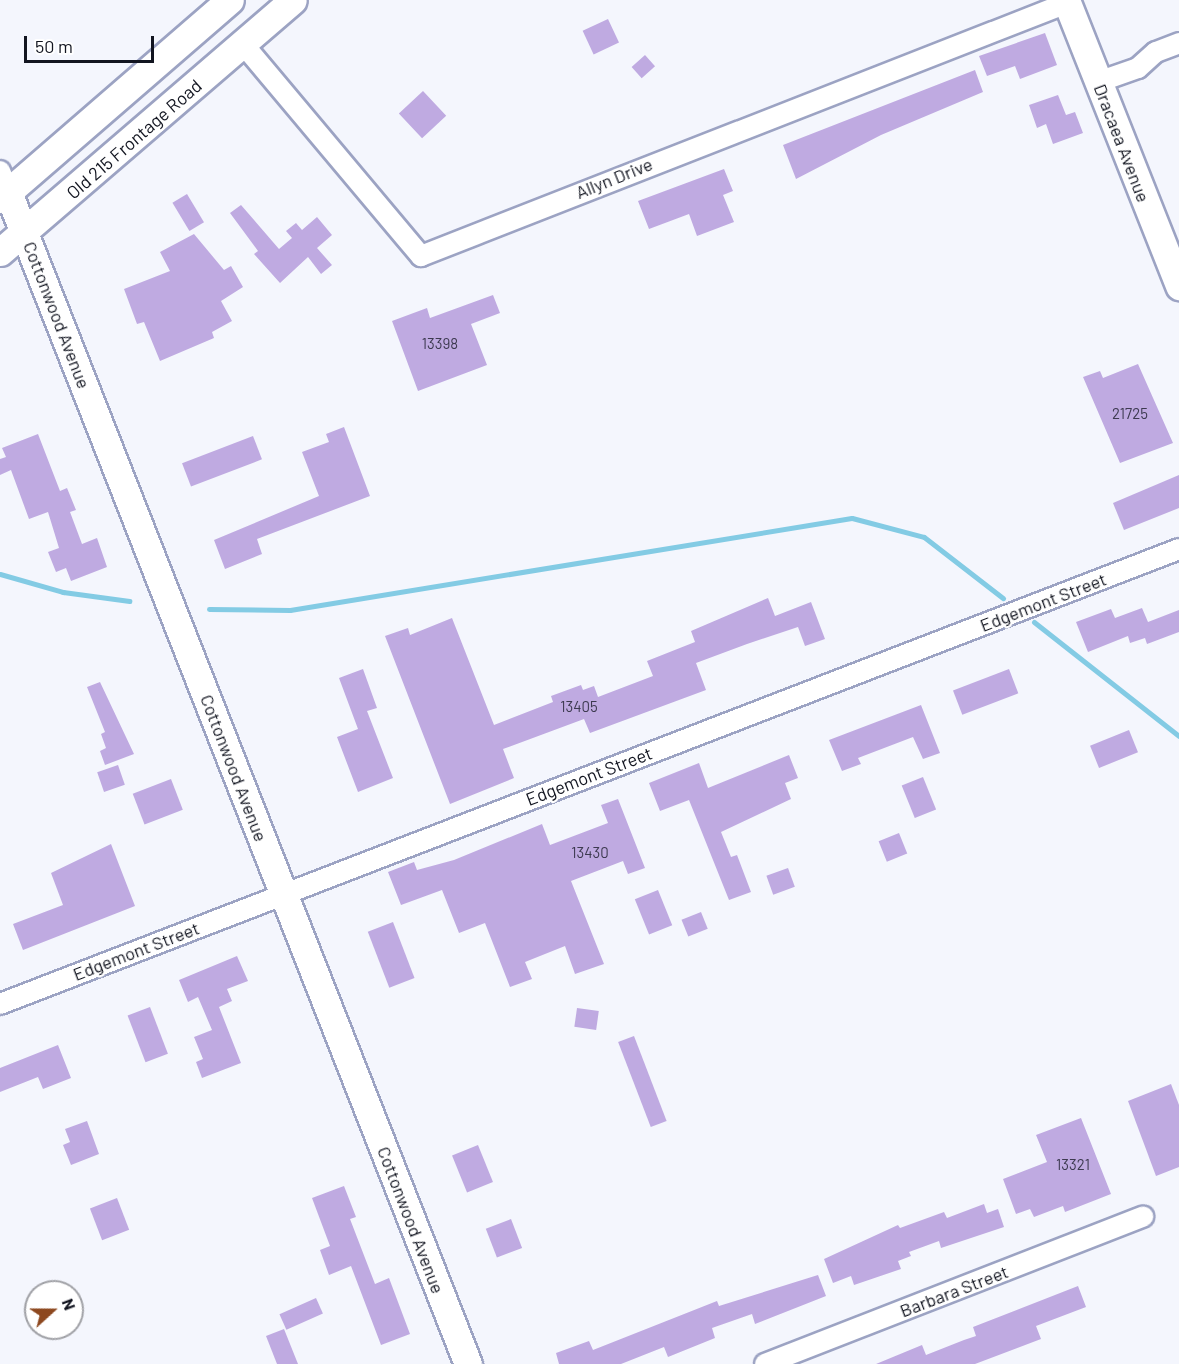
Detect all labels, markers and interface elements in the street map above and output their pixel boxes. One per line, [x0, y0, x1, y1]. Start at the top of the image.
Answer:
scale bar [27, 24, 158, 62]
text: 50 m [35, 35, 73, 57]
street label: Old 215 Frontage Road [62, 75, 206, 203]
street label: Dracaea Avenue [1090, 81, 1154, 205]
street label: Allyn Drive [572, 153, 656, 203]
street label: Cottonwood Avenue [19, 238, 95, 392]
house number: 13398 [422, 335, 458, 353]
house number: 21725 [1112, 405, 1148, 423]
street label: Edgemont Street [977, 568, 1109, 636]
street label: Cottonwood Avenue [196, 691, 272, 845]
house number: 13405 [560, 698, 598, 716]
street label: Edgemont Street [523, 742, 655, 810]
house number: 13430 [571, 844, 609, 862]
street label: Edgemont Street [70, 917, 202, 985]
street label: Cottonwood Avenue [373, 1143, 449, 1297]
house number: 13321 [1056, 1156, 1090, 1174]
street label: Barbara Street [897, 1260, 1011, 1322]
north arrow [24, 1280, 84, 1340]
text: N [59, 1296, 80, 1312]

